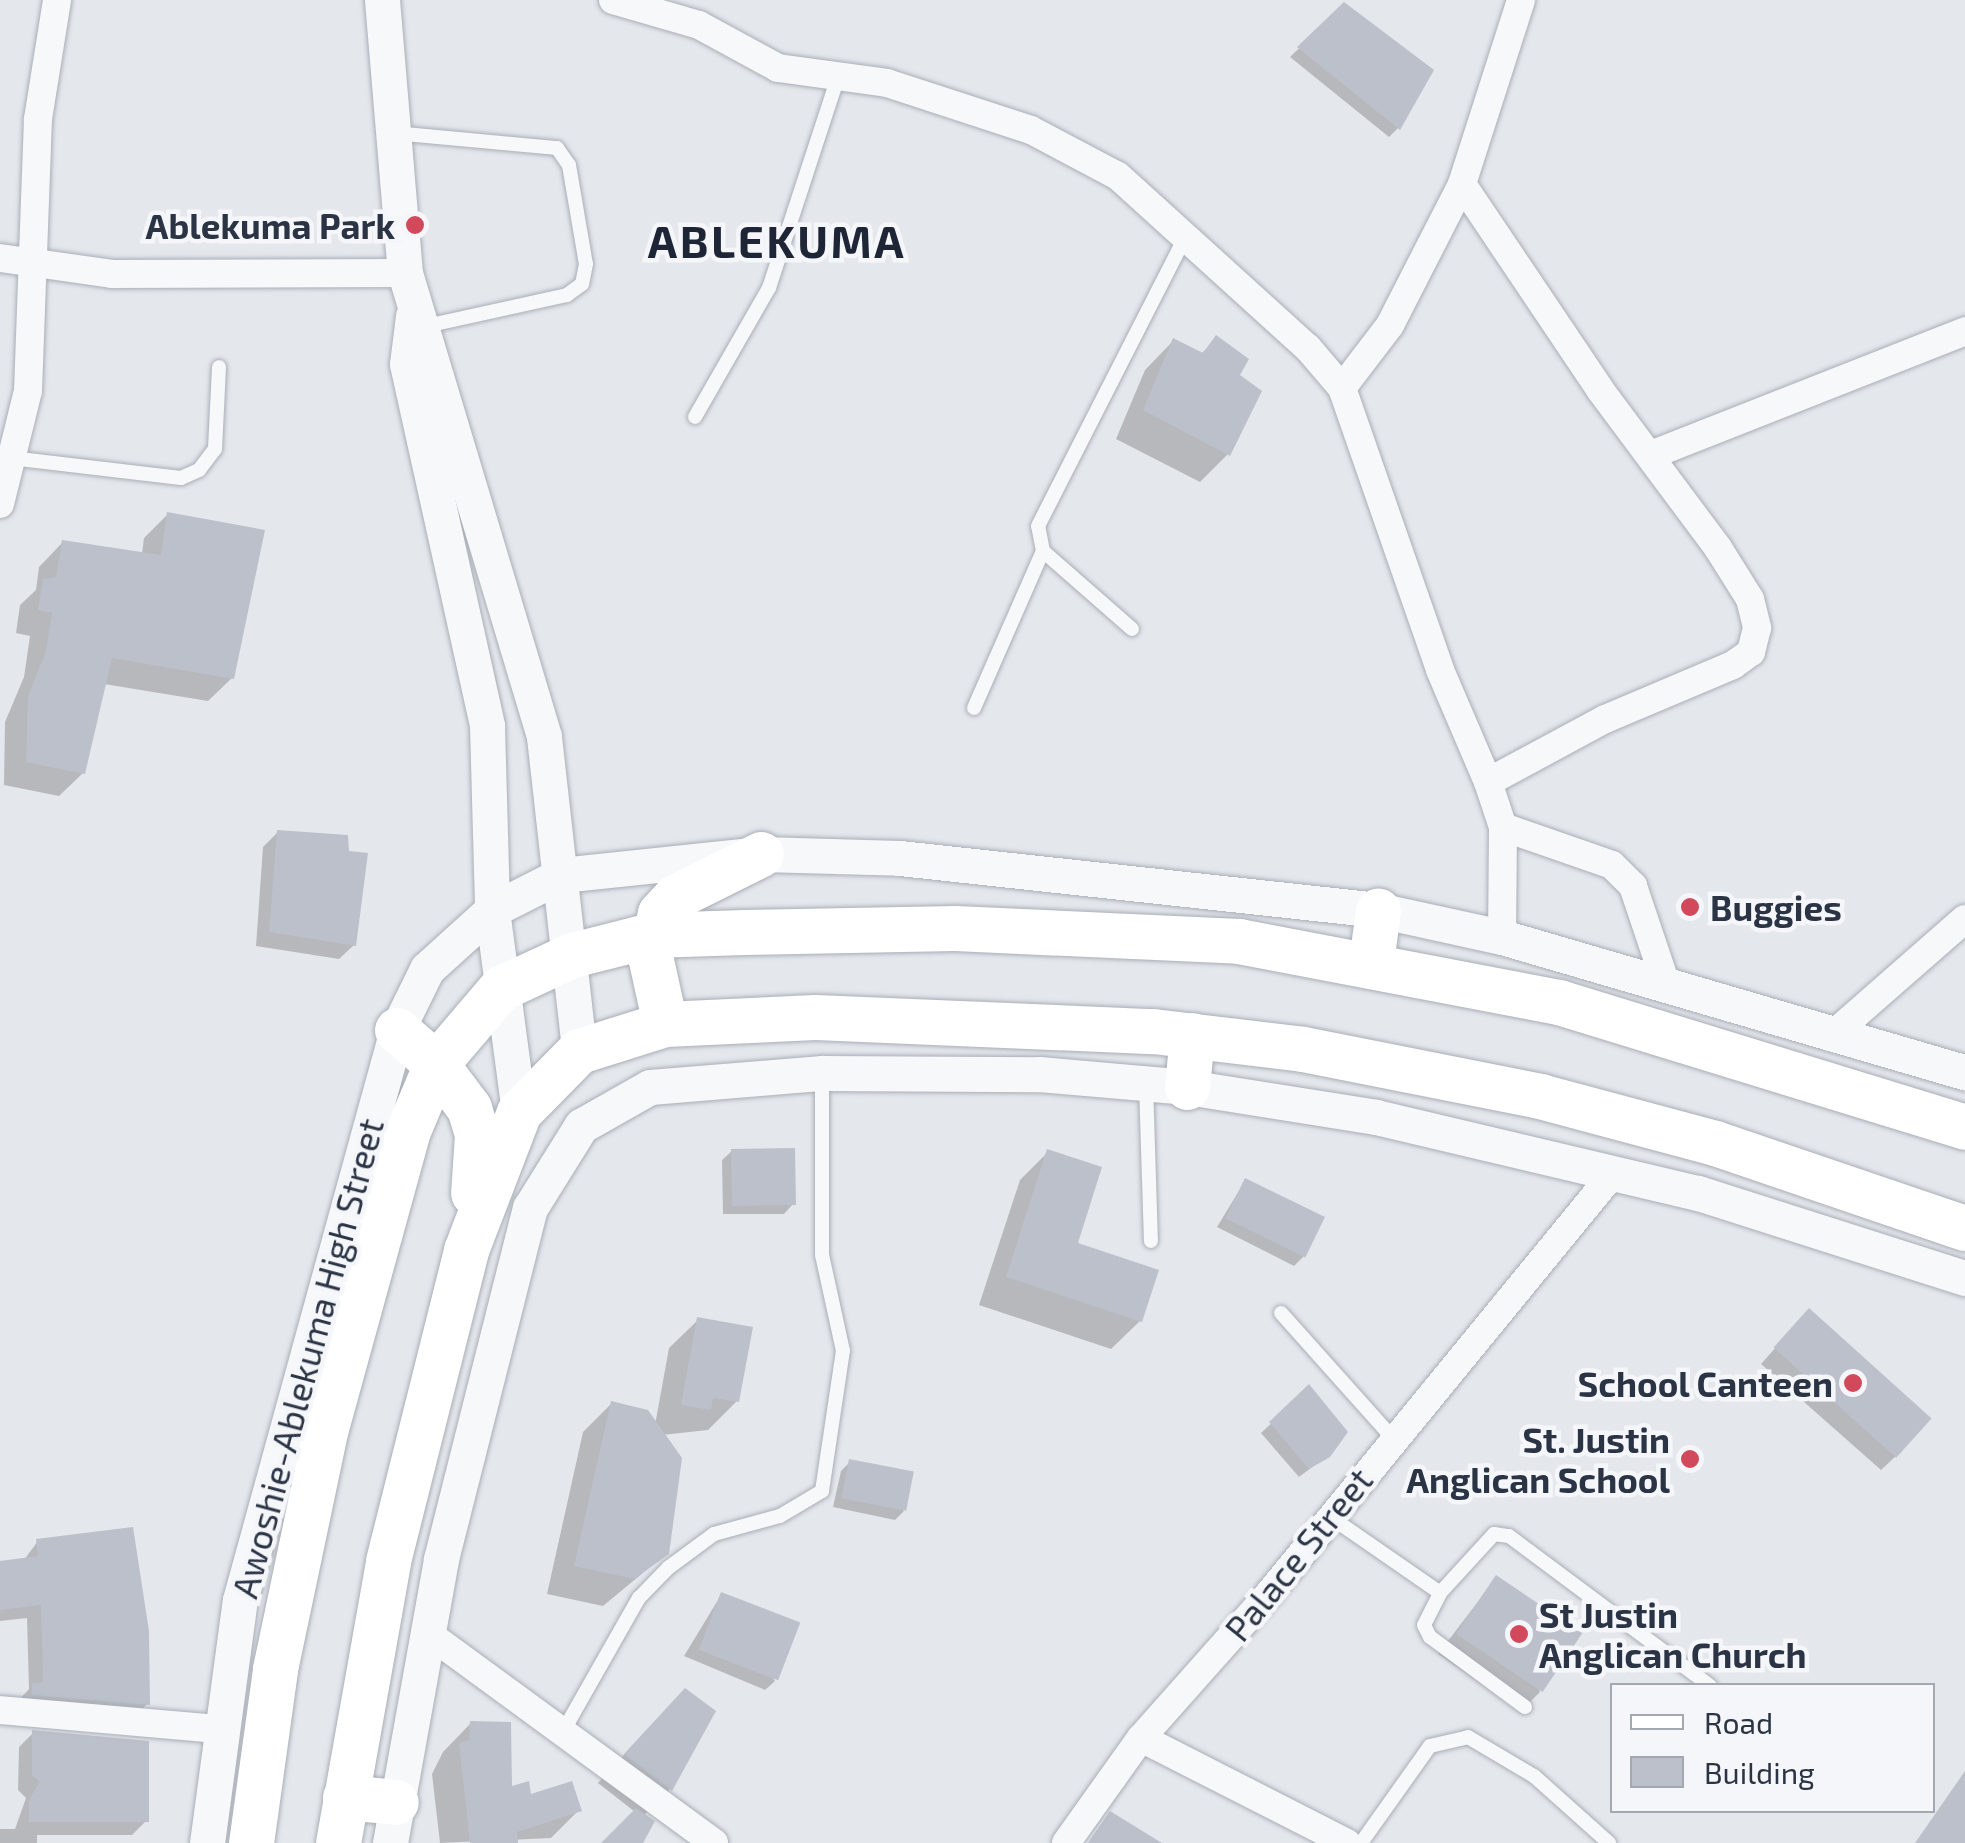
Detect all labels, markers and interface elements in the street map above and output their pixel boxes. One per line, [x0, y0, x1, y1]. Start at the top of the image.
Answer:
place label: Ablekuma Park [146, 204, 395, 246]
marker: Ablekuma Park [404, 214, 426, 236]
district label: ABLEKUMA [648, 214, 906, 268]
place label: Buggies [1710, 886, 1842, 928]
marker: Buggies [1679, 896, 1701, 918]
street label: Awoshie-Ablekuma High Street [223, 1114, 391, 1602]
place label: School Canteen [1577, 1362, 1833, 1404]
marker: School Canteen [1842, 1372, 1864, 1394]
place label: St. Justin Anglican School [1406, 1418, 1670, 1500]
marker: St. Justin Anglican School [1679, 1448, 1701, 1470]
street label: Palace Street [1216, 1459, 1380, 1649]
place label: St Justin Anglican Church [1539, 1593, 1807, 1675]
marker: St Justin Anglican Church [1508, 1623, 1530, 1645]
legend [1610, 1683, 1935, 1813]
text: Road [1704, 1704, 1773, 1740]
text: Building [1704, 1754, 1815, 1790]

